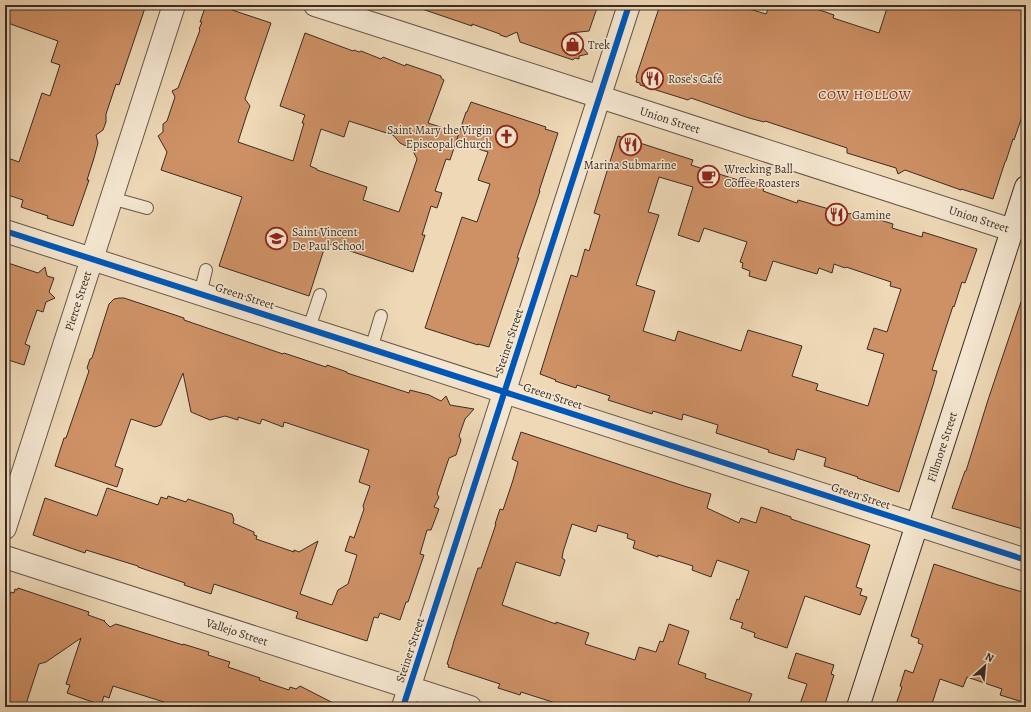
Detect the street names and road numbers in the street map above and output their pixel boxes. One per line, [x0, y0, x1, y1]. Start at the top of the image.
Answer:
street label: Union Street [638, 103, 702, 137]
street label: Union Street [947, 202, 1011, 236]
street label: Pierce Street [61, 269, 95, 333]
street label: Green Street [213, 279, 277, 313]
street label: Steiner Street [491, 306, 527, 376]
street label: Green Street [521, 379, 585, 413]
street label: Fillmore Street [923, 410, 961, 484]
street label: Green Street [829, 479, 893, 513]
street label: Vallejo Street [203, 614, 270, 650]
street label: Steiner Street [392, 615, 428, 685]

